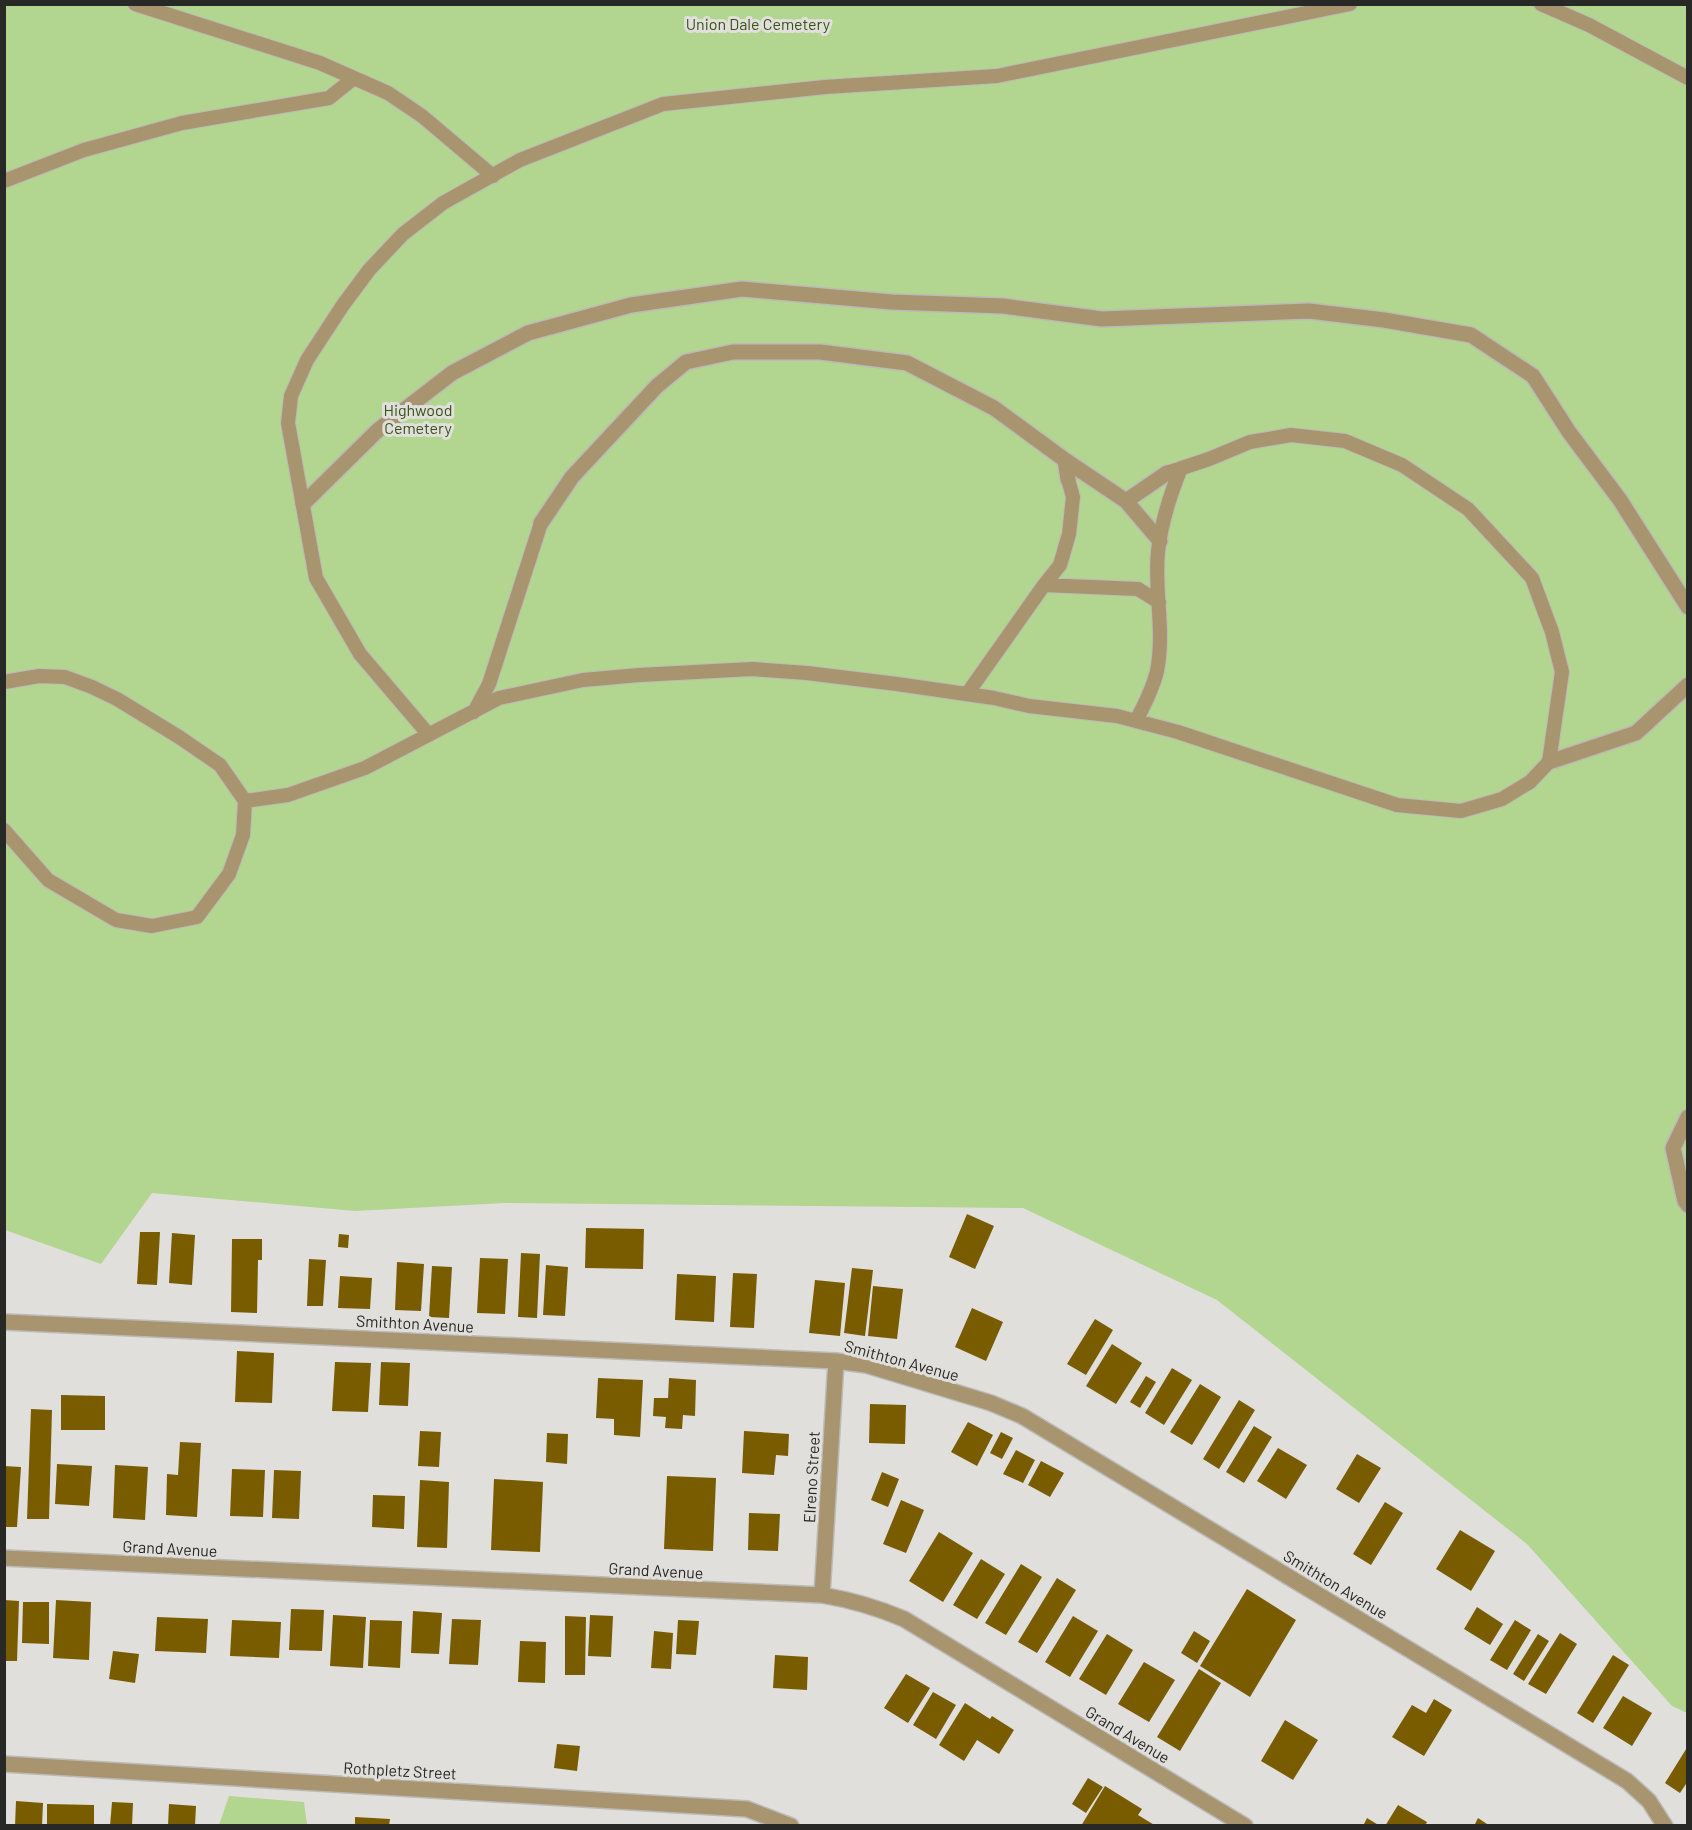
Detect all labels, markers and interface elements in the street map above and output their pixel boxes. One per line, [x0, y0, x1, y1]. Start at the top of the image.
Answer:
park label: Union Dale Cemetery [686, 14, 831, 33]
park label: Highwood Cemetery [383, 400, 453, 437]
street label: Smithton Avenue [356, 1310, 474, 1336]
street label: Smithton Avenue [843, 1336, 961, 1384]
street label: Elreno Street [799, 1431, 823, 1523]
street label: Grand Avenue [122, 1536, 218, 1560]
street label: Smithton Avenue [1280, 1545, 1392, 1623]
street label: Grand Avenue [608, 1558, 704, 1582]
street label: Grand Avenue [1082, 1701, 1174, 1767]
street label: Rothpletz Street [343, 1758, 457, 1782]

